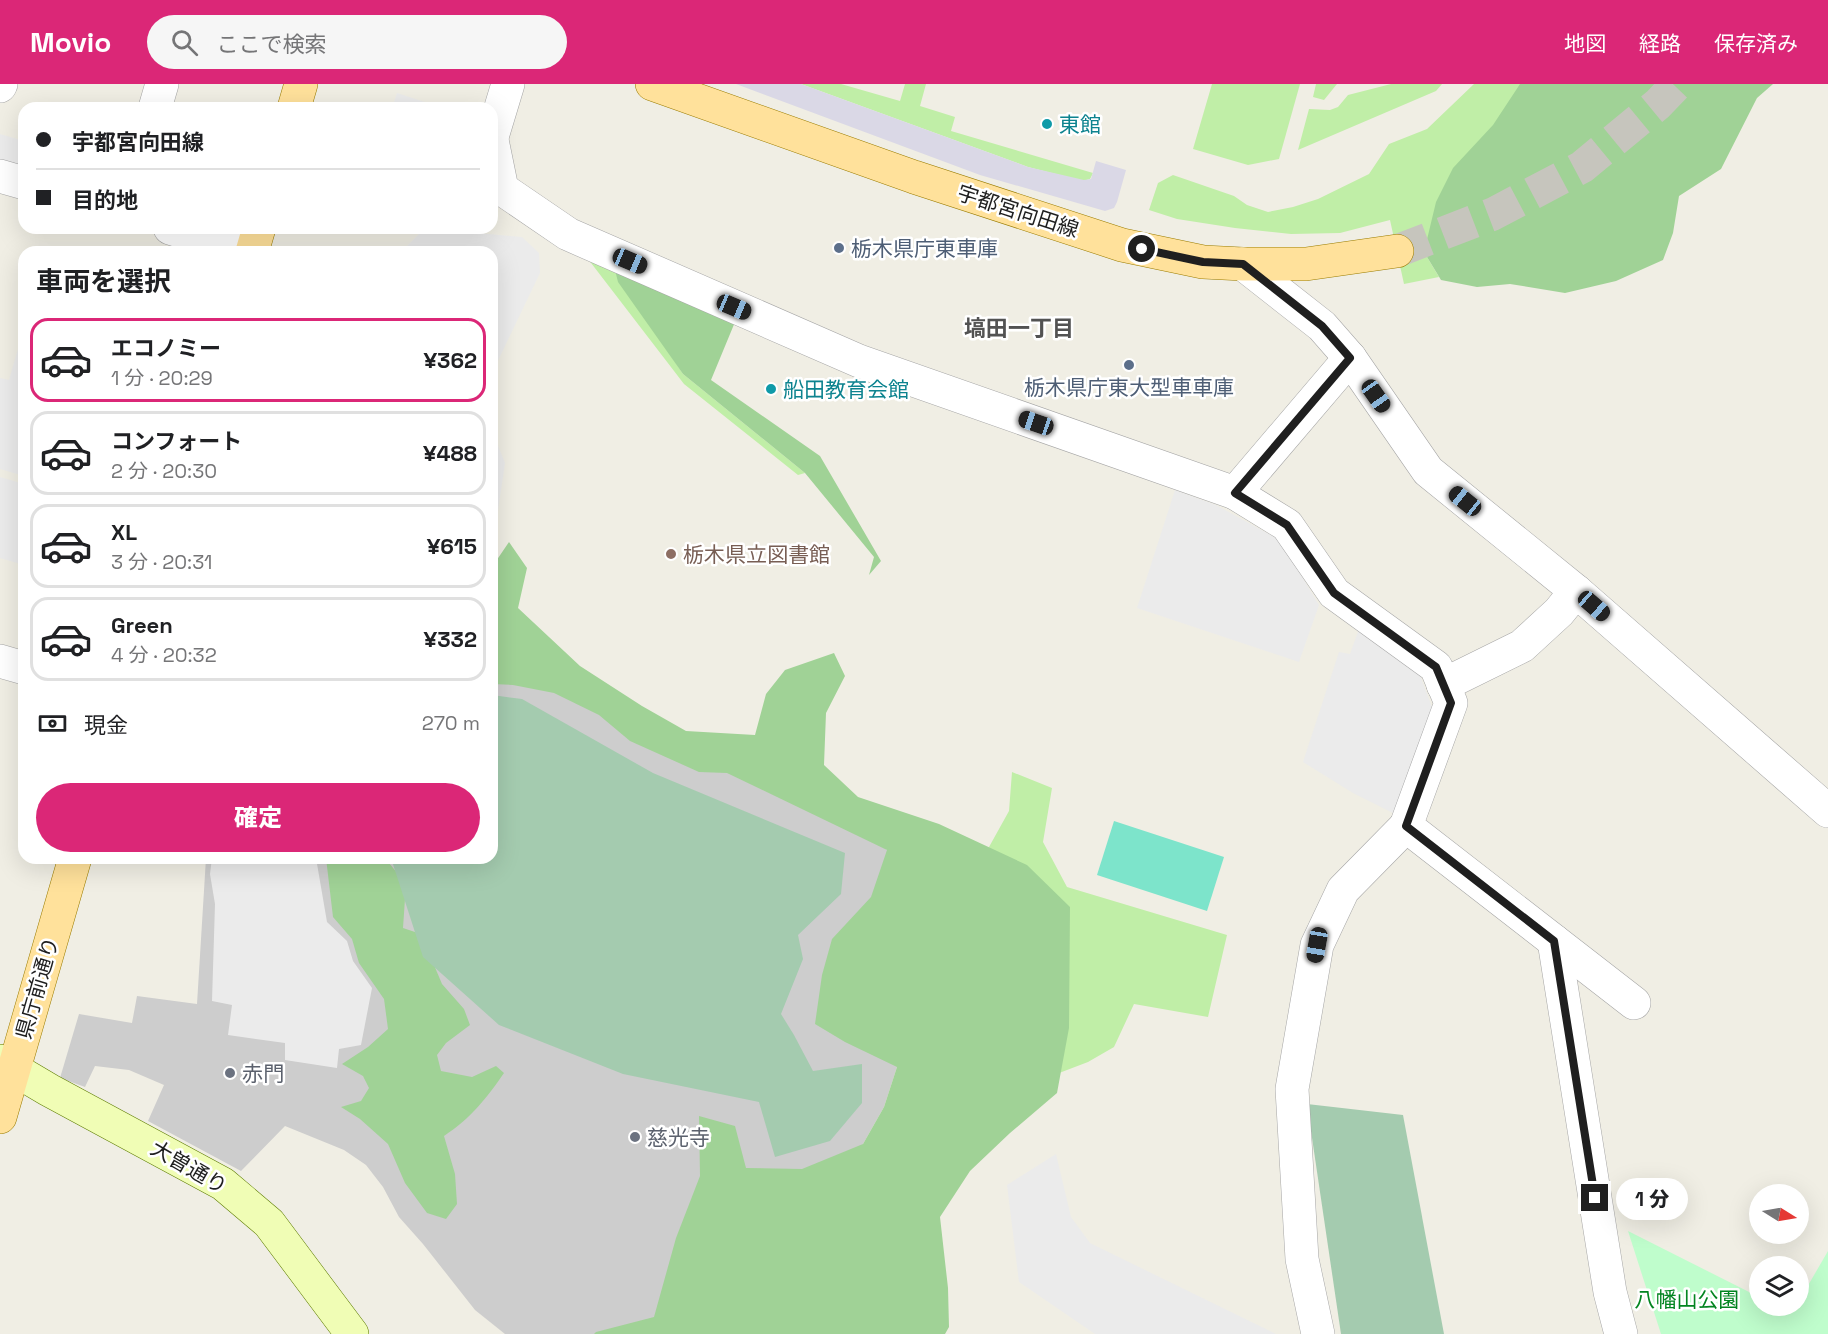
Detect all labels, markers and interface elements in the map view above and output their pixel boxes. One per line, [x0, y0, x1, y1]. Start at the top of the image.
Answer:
search box [147, 15, 567, 69]
text: Movio [30, 24, 111, 60]
icon: search [168, 26, 201, 59]
text: ここで検索 [216, 30, 326, 58]
text: 地図 [1564, 30, 1606, 57]
text: 経路 [1639, 30, 1681, 57]
text: 保存済み [1714, 30, 1798, 57]
place label: 東館 [1059, 111, 1101, 138]
marker: 東館 [1040, 117, 1054, 131]
text: 宇都宮向田線 [72, 128, 204, 156]
street label: 宇都宮向田線 [954, 179, 1082, 243]
text: 目的地 [72, 186, 138, 214]
place label: 栃木県庁東車庫 [851, 235, 998, 262]
route start [1128, 235, 1155, 262]
marker: 栃木県庁東車庫 [832, 241, 846, 255]
car [610, 246, 650, 276]
text: 車両を選択 [36, 264, 171, 299]
car [714, 292, 754, 322]
district label: 塙田一丁目 [964, 314, 1074, 342]
icon: car [39, 333, 93, 387]
text: エコノミー [111, 334, 221, 362]
text: ¥362 [423, 346, 477, 374]
marker: 栃木県庁東大型車車庫 [1122, 358, 1136, 372]
text: 1 分 · 20:29 [111, 365, 213, 391]
place label: 栃木県庁東大型車車庫 [1024, 374, 1234, 401]
place label: 船田教育会館 [783, 376, 909, 403]
car [1358, 376, 1394, 416]
marker: 船田教育会館 [764, 382, 778, 396]
car [1016, 409, 1056, 437]
icon: car [39, 426, 93, 480]
text: コンフォート [111, 427, 242, 455]
text: ¥488 [423, 439, 477, 467]
text: 2 分 · 20:30 [111, 458, 217, 484]
car [1445, 483, 1485, 519]
text: XL [111, 518, 137, 546]
icon: car [39, 519, 93, 573]
text: ¥615 [427, 532, 477, 560]
place label: 栃木県立図書館 [683, 541, 830, 568]
marker: 栃木県立図書館 [664, 547, 678, 561]
text: 3 分 · 20:31 [111, 549, 212, 575]
car [1575, 587, 1613, 625]
text: Green [111, 611, 173, 639]
icon: car [39, 612, 93, 666]
text: ¥332 [424, 625, 477, 653]
text: 4 分 · 20:32 [111, 642, 217, 668]
icon: cash [36, 707, 69, 740]
text: 270 m [422, 710, 480, 736]
text: 現金 [84, 711, 128, 739]
button: 確定 [36, 783, 480, 852]
car [1305, 926, 1329, 964]
street label: 県庁前通り [10, 934, 64, 1042]
place label: 赤門 [242, 1060, 284, 1087]
marker: 赤門 [223, 1066, 237, 1080]
place label: 慈光寺 [647, 1124, 710, 1151]
marker: 慈光寺 [628, 1130, 642, 1144]
street label: 大曽通り [146, 1134, 232, 1200]
callout: 1 分 [1616, 1177, 1688, 1219]
route end [1581, 1184, 1608, 1211]
north arrow [1749, 1184, 1809, 1244]
map controls [1749, 1184, 1809, 1316]
text: 1 分 [1635, 1186, 1669, 1212]
button: layers [1749, 1256, 1809, 1316]
park label: 八幡山公園 [1635, 1286, 1740, 1313]

